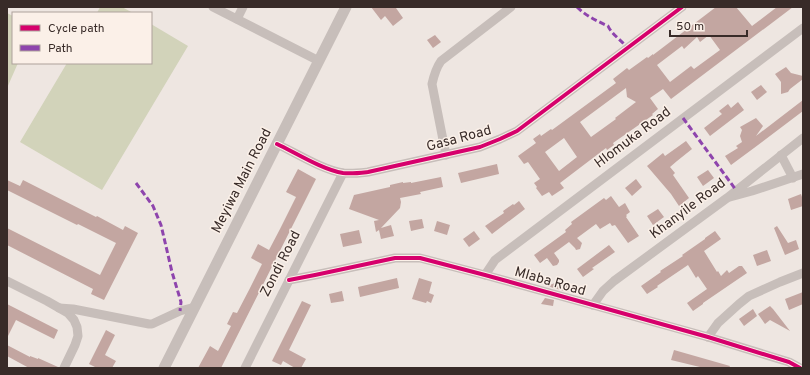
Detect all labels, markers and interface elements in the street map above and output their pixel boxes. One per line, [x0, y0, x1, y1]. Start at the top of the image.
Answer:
legend [12, 12, 152, 64]
scale bar [670, 12, 747, 38]
text: 50 m [676, 19, 704, 35]
text: Cycle path [48, 21, 105, 37]
text: Path [48, 41, 73, 57]
street label: Hlomuka Road [592, 104, 674, 172]
street label: Gasa Road [425, 122, 493, 156]
street label: Meyiwa Main Road [208, 126, 276, 236]
street label: Khanyile Road [647, 175, 729, 243]
street label: Zondi Road [257, 228, 305, 300]
street label: Mlaba Road [512, 264, 588, 300]

